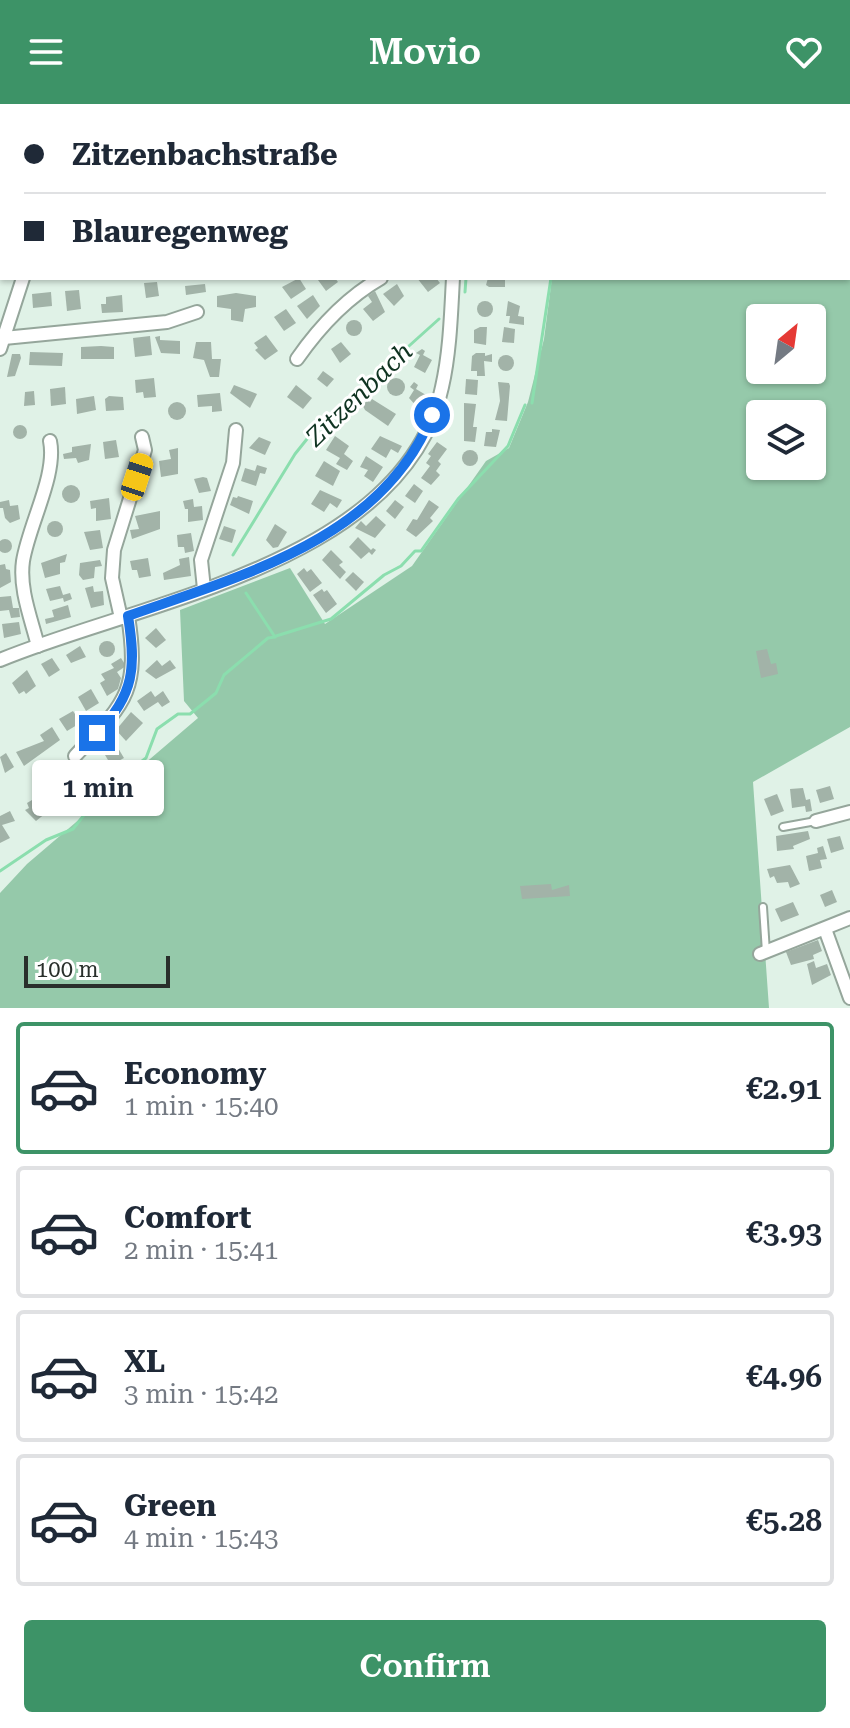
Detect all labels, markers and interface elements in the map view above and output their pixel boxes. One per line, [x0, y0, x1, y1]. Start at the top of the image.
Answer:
icon: menu [24, 30, 68, 74]
icon: heart [782, 30, 826, 74]
text: Movio [369, 31, 481, 73]
text: Zitzenbachstraße [72, 137, 338, 172]
text: Blauregenweg [72, 214, 288, 249]
north arrow [746, 304, 826, 384]
map controls [746, 304, 826, 480]
water label: Zitzenbach [299, 336, 418, 453]
route start [414, 397, 450, 433]
button: layers [746, 400, 826, 480]
car [118, 450, 156, 504]
route end [79, 715, 115, 751]
callout: 1 min [31, 761, 163, 817]
text: 1 min [62, 773, 134, 803]
scale bar [24, 952, 170, 988]
text: 100 m [36, 957, 99, 982]
icon: car [28, 1052, 100, 1124]
text: Economy [124, 1056, 266, 1091]
text: €2.91 [746, 1071, 822, 1106]
text: 1 min · 15:40 [124, 1091, 279, 1121]
icon: car [28, 1196, 100, 1268]
text: Comfort [124, 1200, 251, 1235]
text: €3.93 [746, 1215, 822, 1250]
text: 2 min · 15:41 [124, 1235, 279, 1265]
icon: car [28, 1340, 100, 1412]
text: XL [124, 1344, 165, 1379]
text: €4.96 [746, 1359, 822, 1394]
text: 3 min · 15:42 [124, 1379, 279, 1409]
icon: car [28, 1484, 100, 1556]
text: Green [124, 1488, 216, 1523]
text: €5.28 [746, 1503, 822, 1538]
text: 4 min · 15:43 [124, 1523, 279, 1553]
button: Confirm [24, 1620, 826, 1712]

